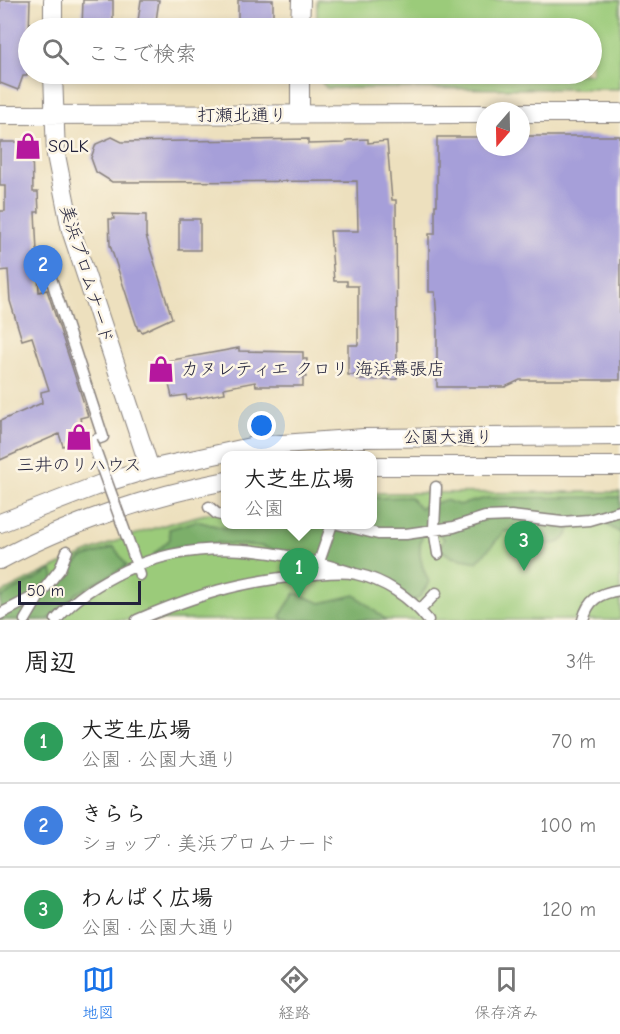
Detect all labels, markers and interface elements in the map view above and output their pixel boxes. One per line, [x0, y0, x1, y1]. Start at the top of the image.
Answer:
search box [18, 18, 602, 84]
icon: search [39, 35, 72, 68]
text: ここで検索 [87, 41, 197, 67]
north arrow [476, 102, 530, 156]
street label: 打瀬北通り [197, 105, 287, 126]
shop icon: SOLK [13, 131, 43, 161]
place label: SOLK [48, 136, 89, 157]
street label: 美浜プロムナード [55, 202, 118, 346]
pin: 2 [24, 246, 63, 295]
shop icon: カヌレティエ クロリ 海浜幕張店 [146, 354, 176, 384]
place label: カヌレティエ クロリ 海浜幕張店 [181, 359, 445, 380]
your location [247, 411, 276, 440]
shop icon: 三井のリハウス [64, 422, 94, 452]
street label: 公園大通り [403, 427, 493, 448]
popup [221, 451, 377, 529]
place label: 三井のリハウス [17, 455, 141, 476]
text: 大芝生広場 [244, 466, 354, 492]
text: 公園 [244, 497, 284, 520]
pin: 3 [504, 522, 544, 571]
pin: 1 [280, 548, 318, 598]
scale bar [18, 578, 141, 606]
text: 50 m [27, 582, 64, 600]
text: 周辺 [24, 648, 76, 678]
text: 3件 [566, 650, 596, 673]
text: 大芝生広場 [81, 717, 191, 743]
text: 1 [40, 730, 47, 753]
text: 70 m [551, 730, 596, 753]
text: 公園 · 公園大通り [81, 748, 238, 771]
text: きらら [81, 801, 147, 827]
text: 2 [39, 814, 48, 837]
text: 100 m [541, 814, 596, 837]
text: ショップ · 美浜プロムナード [81, 832, 337, 855]
text: わんぱく広場 [81, 885, 213, 911]
text: 3 [39, 898, 48, 921]
text: 120 m [542, 898, 596, 921]
text: 公園 · 公園大通り [81, 916, 238, 939]
tab: 地図 [82, 963, 115, 1023]
tab: 経路 [278, 963, 311, 1023]
tab: 保存済み [474, 963, 538, 1023]

